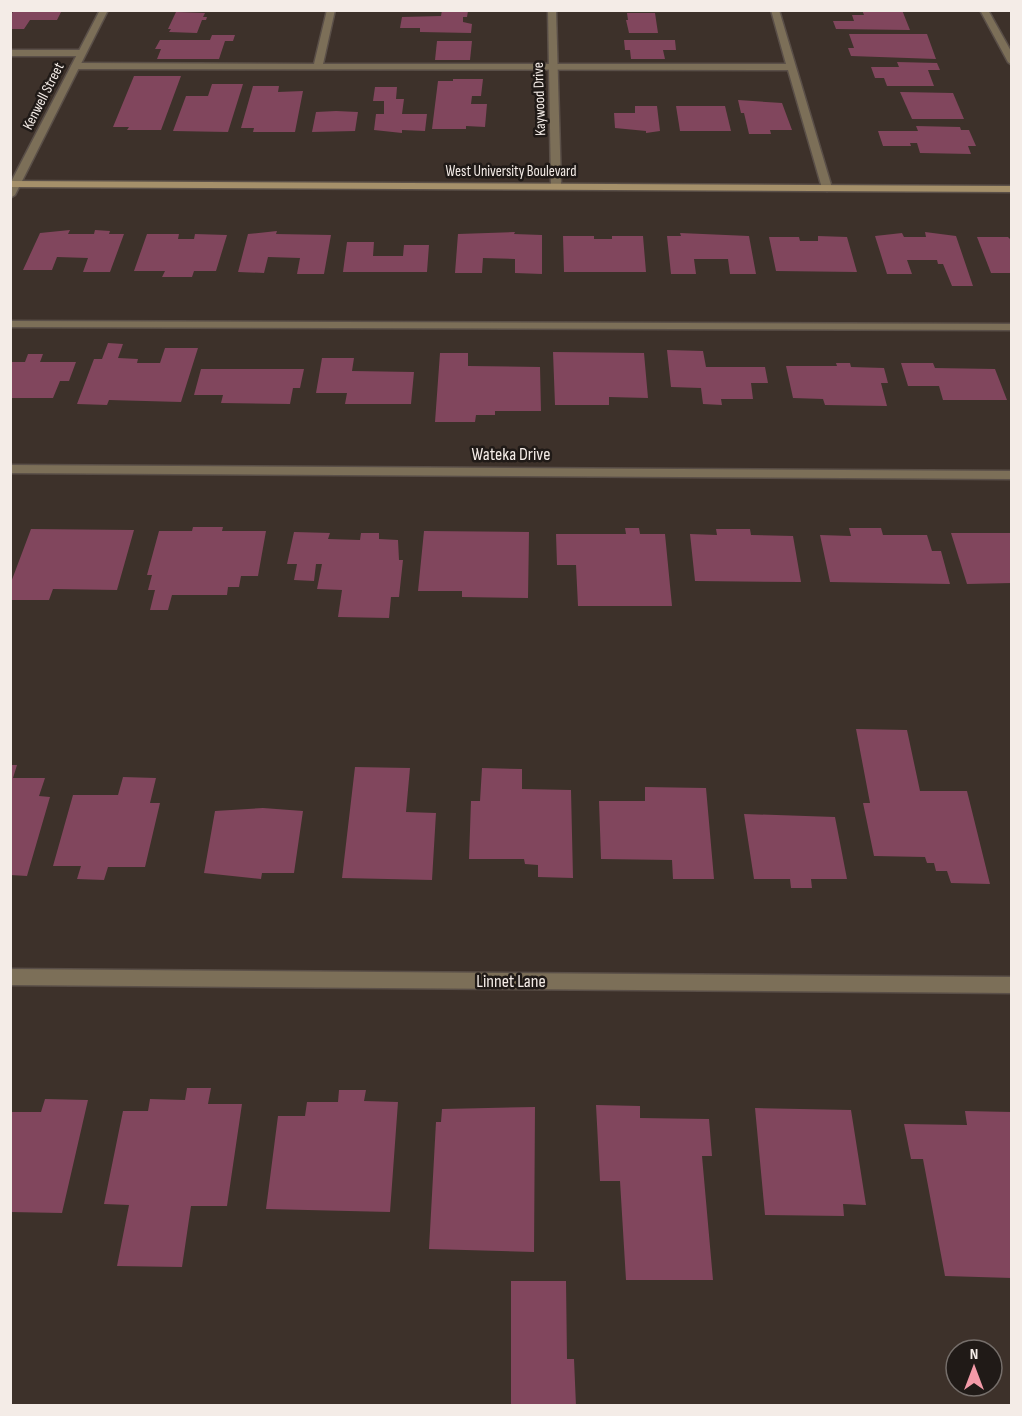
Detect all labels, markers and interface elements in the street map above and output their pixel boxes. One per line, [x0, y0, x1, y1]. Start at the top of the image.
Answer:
street label: Kenwell Street [18, 59, 69, 133]
street label: Kaywood Drive [529, 62, 550, 136]
street label: West University Boulevard [446, 162, 576, 181]
street label: Wateka Drive [472, 444, 550, 465]
street label: Linnet Lane [476, 971, 546, 992]
north arrow [944, 1338, 1004, 1398]
text: N [970, 1345, 978, 1364]

